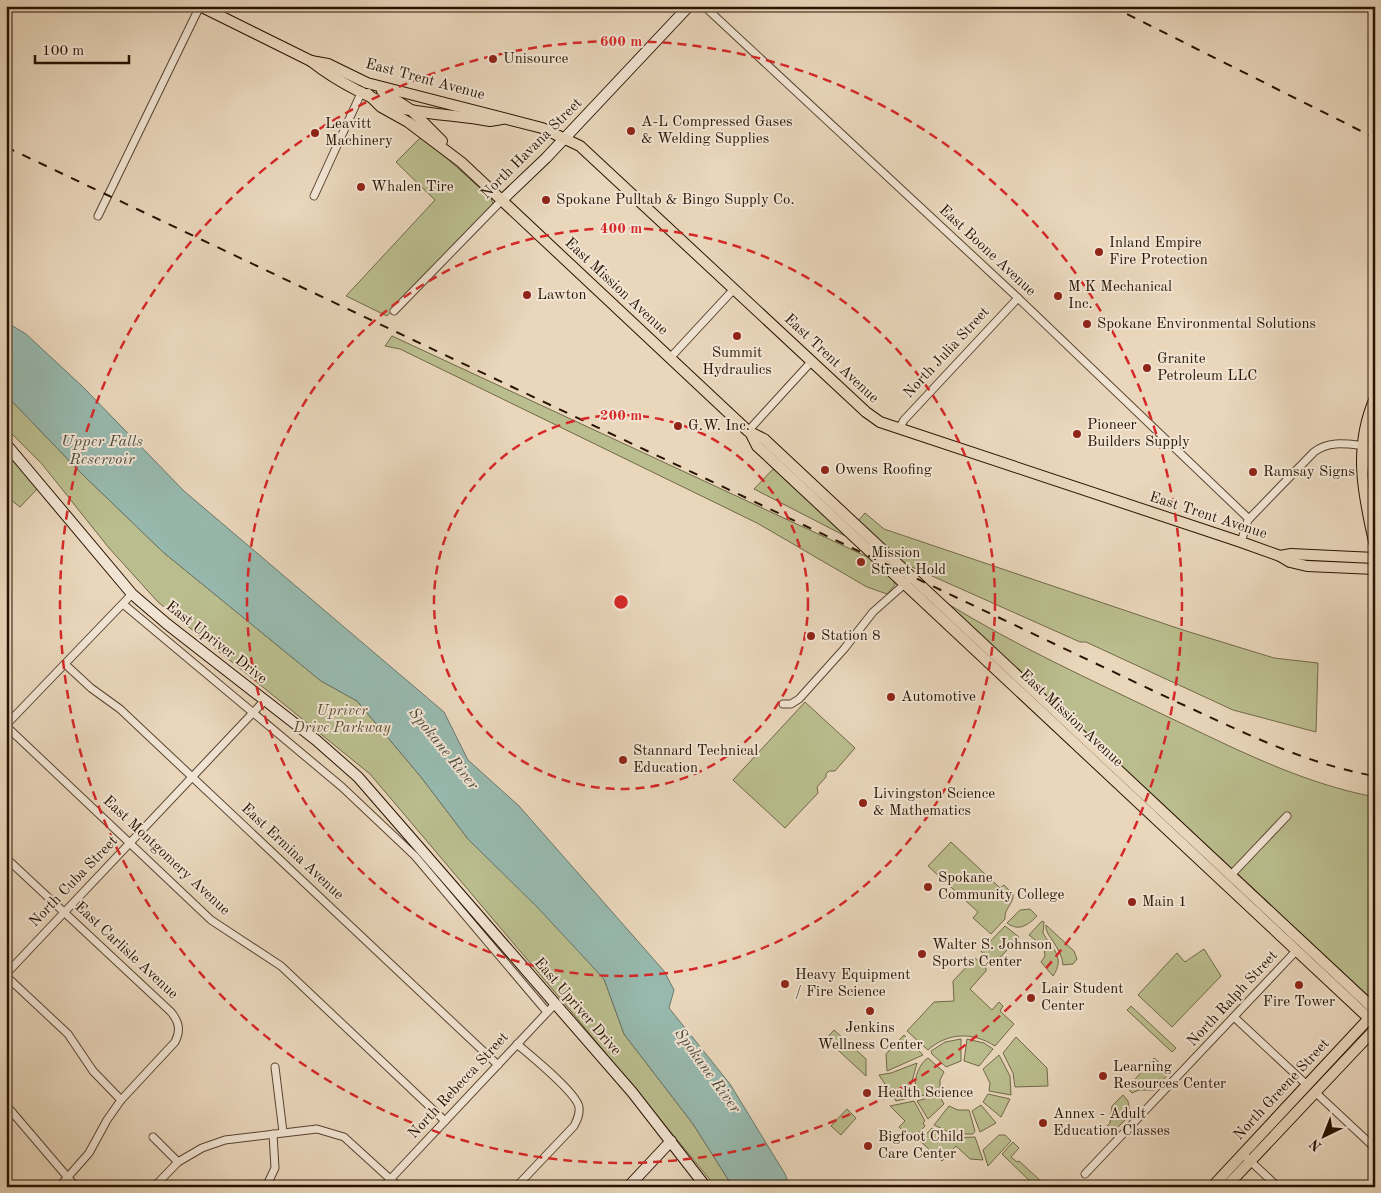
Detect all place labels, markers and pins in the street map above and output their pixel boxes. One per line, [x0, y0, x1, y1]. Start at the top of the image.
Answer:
place label: Unisource [503, 52, 569, 67]
marker: Unisource [487, 53, 499, 65]
place label: A-L Compressed Gases & Welding Supplies [641, 115, 793, 147]
place label: Leavitt Machinery [325, 117, 393, 149]
marker: A-L Compressed Gases & Welding Supplies [625, 125, 637, 137]
marker: Leavitt Machinery [309, 127, 321, 139]
place label: Whalen Tire [371, 180, 454, 195]
marker: Whalen Tire [355, 181, 367, 193]
place label: Spokane Pulltab & Bingo Supply Co. [556, 193, 795, 208]
marker: Spokane Pulltab & Bingo Supply Co. [540, 194, 552, 206]
place label: Inland Empire Fire Protection [1109, 236, 1208, 268]
marker: Inland Empire Fire Protection [1093, 246, 1105, 258]
place label: M K Mechanical Inc. [1068, 280, 1172, 312]
place label: Lawton [537, 288, 587, 303]
marker: Lawton [521, 289, 533, 301]
marker: M K Mechanical Inc. [1052, 290, 1064, 302]
place label: Spokane Environmental Solutions [1097, 317, 1316, 332]
marker: Spokane Environmental Solutions [1081, 318, 1093, 330]
marker: Summit Hydraulics [731, 330, 743, 342]
place label: Summit Hydraulics [702, 346, 772, 378]
place label: Granite Petroleum LLC [1157, 352, 1257, 384]
marker: Granite Petroleum LLC [1141, 362, 1153, 374]
place label: Pioneer Builders Supply [1087, 418, 1190, 450]
place label: G.W. Inc. [688, 419, 750, 434]
marker: G.W. Inc. [672, 420, 684, 432]
marker: Pioneer Builders Supply [1071, 428, 1083, 440]
place label: Owens Roofing [835, 463, 932, 478]
marker: Owens Roofing [819, 464, 831, 476]
place label: Ramsay Signs [1263, 465, 1355, 480]
marker: Ramsay Signs [1247, 466, 1259, 478]
place label: Mission Street Hold [871, 546, 946, 578]
marker: Mission Street Hold [855, 556, 867, 568]
centre of rings [612, 593, 630, 611]
place label: Station 8 [821, 629, 881, 644]
marker: Station 8 [805, 630, 817, 642]
place label: Automotive [901, 690, 976, 705]
marker: Automotive [885, 691, 897, 703]
place label: Stannard Technical Education [633, 744, 758, 776]
marker: Stannard Technical Education [617, 754, 629, 766]
place label: Livingston Science & Mathematics [873, 787, 995, 819]
marker: Livingston Science & Mathematics [857, 797, 869, 809]
place label: Spokane Community College [938, 871, 1064, 903]
marker: Spokane Community College [922, 881, 934, 893]
place label: Main 1 [1142, 895, 1187, 910]
marker: Main 1 [1126, 896, 1138, 908]
place label: Walter S. Johnson Sports Center [932, 938, 1052, 970]
marker: Walter S. Johnson Sports Center [916, 948, 928, 960]
place label: Heavy Equipment / Fire Science [795, 968, 911, 1000]
marker: Heavy Equipment / Fire Science [779, 978, 791, 990]
marker: Fire Tower [1293, 979, 1305, 991]
place label: Lair Student Center [1041, 982, 1124, 1014]
marker: Lair Student Center [1025, 992, 1037, 1004]
place label: Fire Tower [1263, 995, 1335, 1010]
marker: Jenkins Wellness Center [864, 1005, 876, 1017]
place label: Jenkins Wellness Center [817, 1021, 923, 1053]
place label: Learning Resources Center [1113, 1060, 1226, 1092]
marker: Learning Resources Center [1097, 1070, 1109, 1082]
place label: Health Science [877, 1086, 973, 1101]
marker: Health Science [861, 1087, 873, 1099]
place label: Annex - Adult Education Classes [1053, 1107, 1170, 1139]
marker: Annex - Adult Education Classes [1037, 1117, 1049, 1129]
place label: Bigfoot Child Care Center [878, 1130, 964, 1162]
marker: Bigfoot Child Care Center [862, 1140, 874, 1152]

